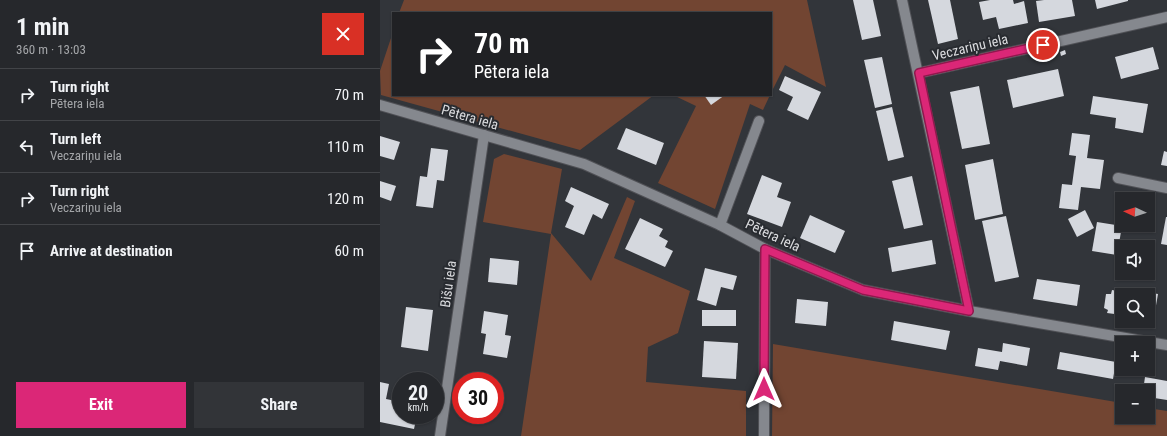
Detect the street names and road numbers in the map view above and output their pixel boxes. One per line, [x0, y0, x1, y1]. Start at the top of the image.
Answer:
street label: Veczariņu iela [931, 31, 1010, 64]
street label: Pētera iela [440, 101, 500, 133]
street label: Pētera iela [743, 215, 803, 255]
street label: Bišu iela [437, 260, 459, 308]

